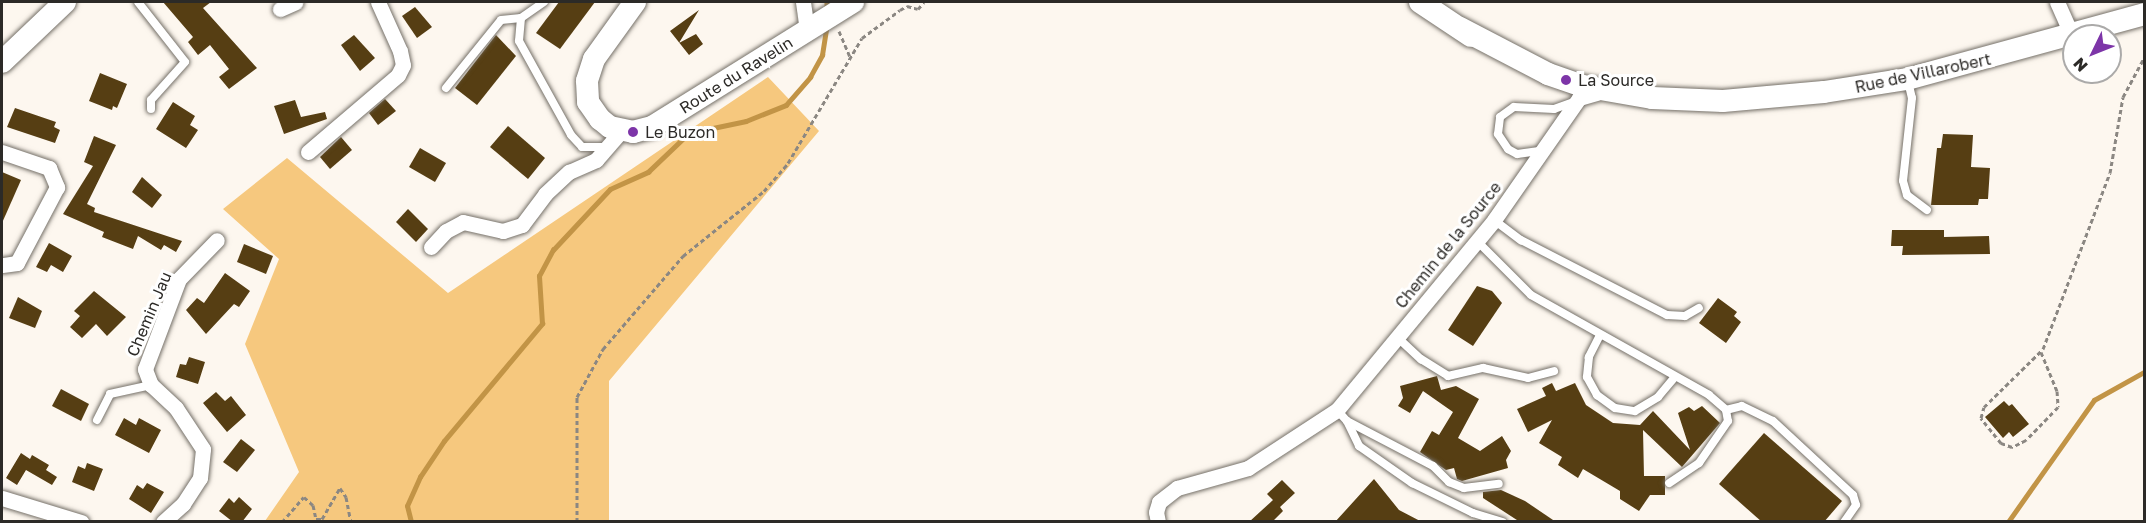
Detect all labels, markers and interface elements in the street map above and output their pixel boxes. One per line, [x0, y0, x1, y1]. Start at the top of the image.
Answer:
north arrow [2062, 24, 2122, 84]
street label: Route du Ravelin [676, 32, 796, 118]
street label: Rue de Villarobert [1853, 49, 1993, 97]
text: N [2069, 54, 2092, 76]
place label: La Source [1578, 70, 1654, 90]
marker: La Source [1559, 73, 1573, 87]
place label: Le Buzon [645, 122, 715, 142]
marker: Le Buzon [626, 125, 640, 139]
street label: Chemin de la Source [1391, 178, 1505, 312]
street label: Chemin Jau [123, 269, 175, 359]

